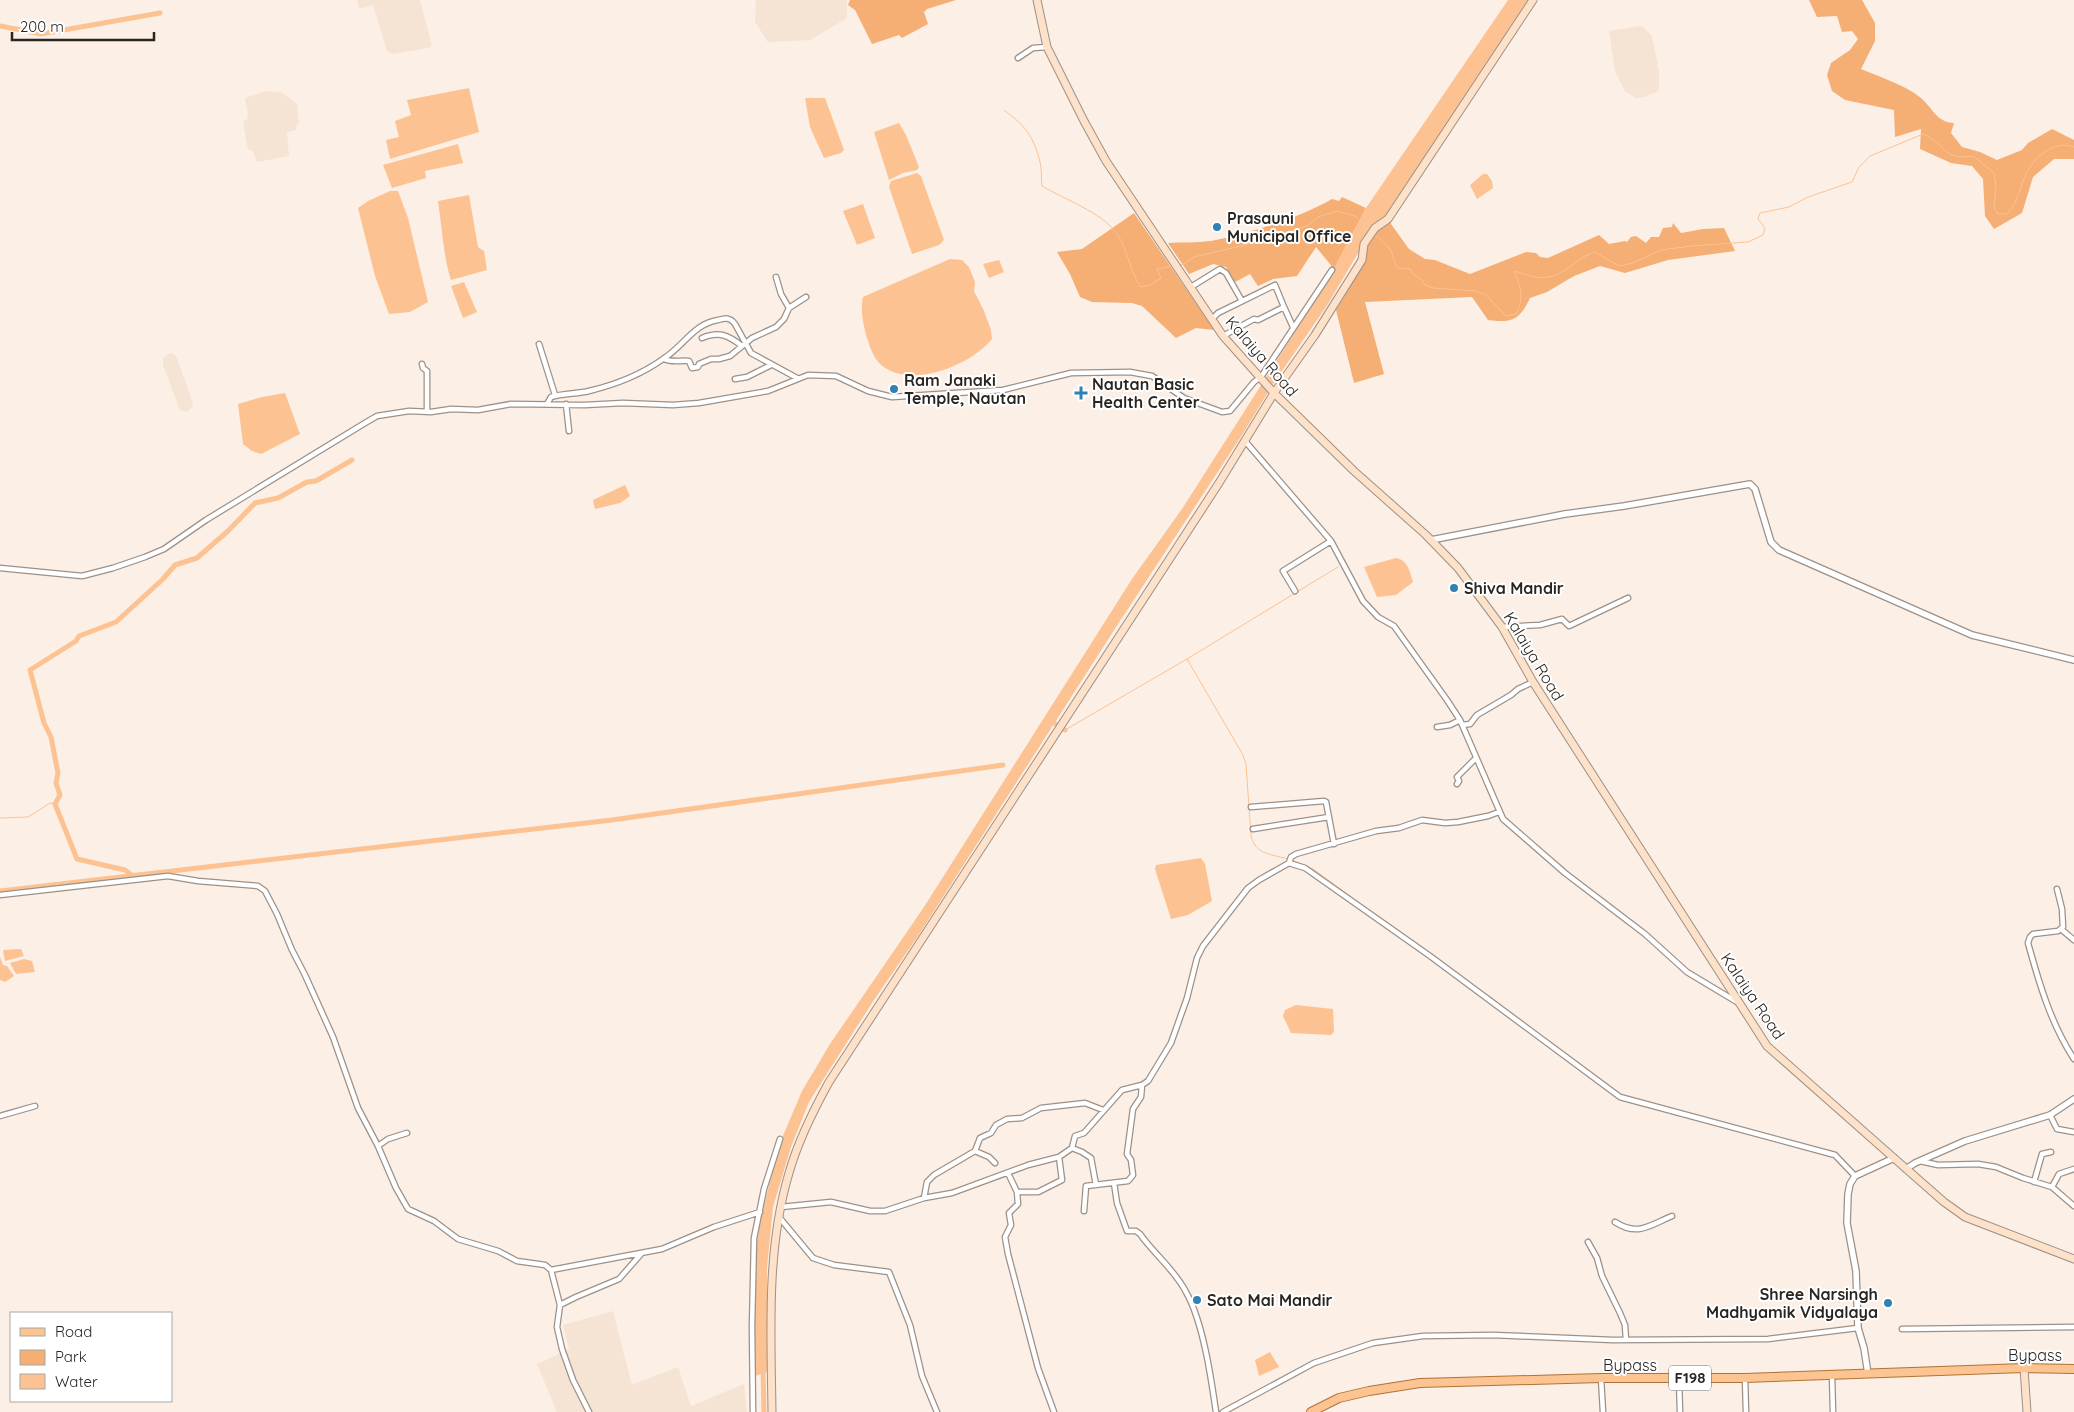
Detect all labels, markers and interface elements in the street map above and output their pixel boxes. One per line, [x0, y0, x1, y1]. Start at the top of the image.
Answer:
scale bar [12, 10, 155, 42]
text: 200 m [20, 17, 64, 36]
place label: Prasauni Municipal Office [1227, 208, 1351, 246]
marker: Prasauni Municipal Office [1211, 221, 1223, 233]
street label: Kalaiya Road [1222, 312, 1302, 400]
place label: Ram Janaki Temple, Nautan [904, 370, 1026, 408]
place label: Nautan Basic Health Center [1092, 374, 1200, 412]
marker: Ram Janaki Temple, Nautan [888, 383, 900, 395]
marker: Nautan Basic Health Center [1074, 386, 1088, 400]
place label: Shiva Mandir [1464, 578, 1564, 598]
marker: Shiva Mandir [1448, 582, 1460, 594]
street label: Kalaiya Road [1500, 608, 1568, 704]
street label: Kalaiya Road [1717, 949, 1789, 1043]
place label: Shree Narsingh Madhyamik Vidyalaya [1706, 1284, 1878, 1322]
place label: Sato Mai Mandir [1207, 1290, 1332, 1310]
marker: Sato Mai Mandir [1191, 1294, 1203, 1306]
marker: Shree Narsingh Madhyamik Vidyalaya [1882, 1297, 1894, 1309]
legend [10, 1312, 172, 1402]
text: Road [55, 1322, 92, 1341]
street label: Bypass [2008, 1345, 2062, 1365]
text: Park [55, 1347, 87, 1366]
street label: Bypass [1603, 1355, 1657, 1375]
road number: F198 [1669, 1366, 1711, 1390]
text: Water [55, 1372, 98, 1391]

